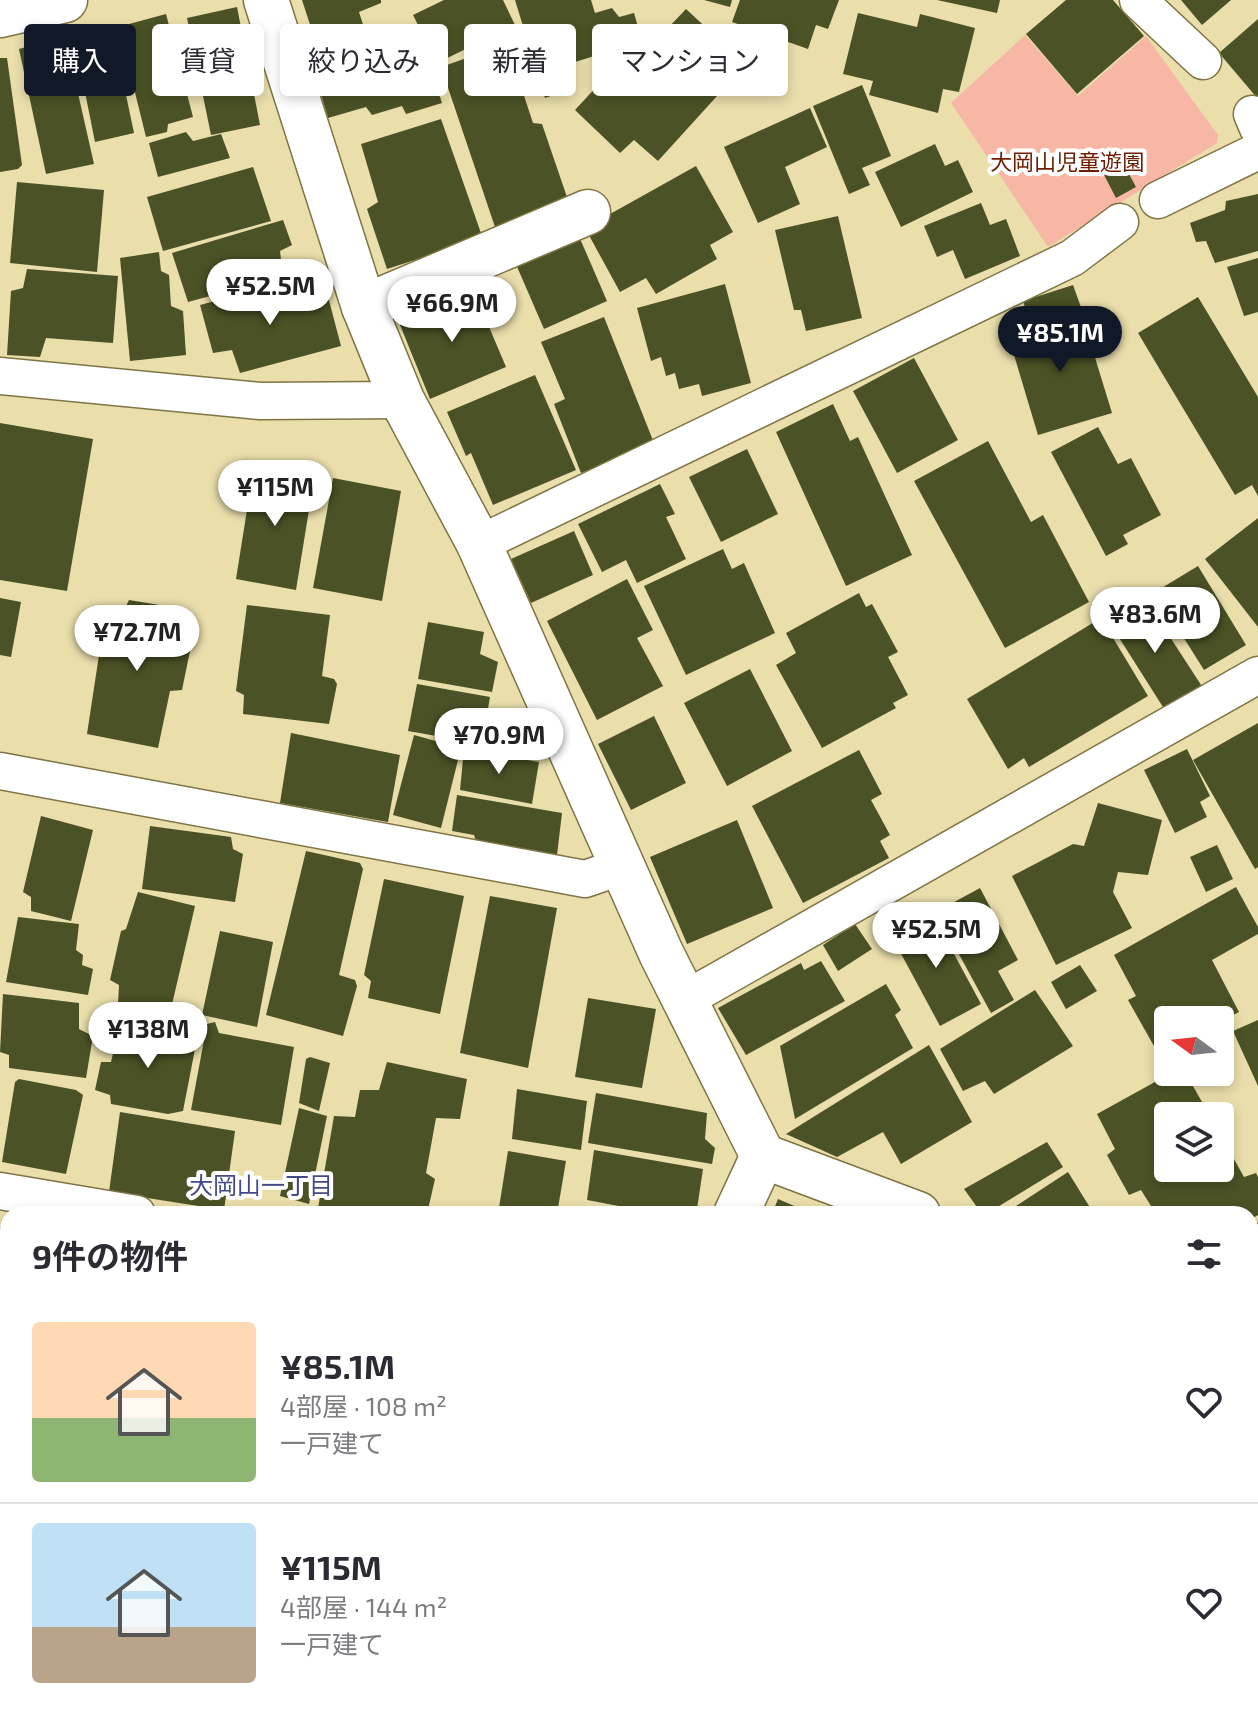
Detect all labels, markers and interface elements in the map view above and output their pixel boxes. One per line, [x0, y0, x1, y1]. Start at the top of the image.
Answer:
chip: 購入 [24, 24, 136, 96]
chip: 賃貸 [152, 24, 264, 96]
chip: 絞り込み [280, 24, 448, 96]
chip: 新着 [464, 24, 576, 96]
chip: マンション [592, 24, 788, 96]
park label: 大岡山児童遊園 [990, 148, 1144, 174]
pin: ¥52.5M [205, 259, 335, 327]
text: ¥52.5M [224, 269, 316, 300]
pin: ¥66.9M [387, 276, 517, 344]
text: ¥66.9M [405, 286, 499, 317]
pin: ¥85.1M [995, 306, 1125, 374]
text: ¥85.1M [1016, 316, 1104, 347]
pin: ¥115M [219, 460, 331, 528]
text: ¥115M [236, 470, 314, 501]
pin: ¥83.6M [1090, 587, 1220, 655]
text: ¥83.6M [1108, 597, 1202, 628]
pin: ¥72.7M [72, 605, 202, 673]
text: ¥72.7M [92, 615, 182, 646]
pin: ¥70.9M [434, 708, 564, 776]
text: ¥70.9M [453, 718, 545, 749]
pin: ¥52.5M [871, 902, 1001, 970]
text: ¥52.5M [890, 912, 982, 943]
pin: ¥138M [92, 1002, 204, 1070]
north arrow [1154, 1006, 1234, 1086]
map controls [1154, 1006, 1234, 1182]
text: ¥138M [106, 1012, 190, 1043]
button: layers [1154, 1102, 1234, 1182]
district label: 大岡山一丁目 [189, 1170, 333, 1199]
icon: filters [1182, 1232, 1226, 1276]
text: 9件の物件 [32, 1235, 188, 1276]
text: ¥85.1M [280, 1345, 395, 1386]
icon: home [96, 1354, 192, 1450]
icon: heart [1182, 1380, 1226, 1424]
text: 4部屋 · 108 m² [280, 1390, 447, 1421]
text: 一戸建て [280, 1427, 384, 1458]
text: ¥115M [280, 1546, 382, 1587]
icon: home [96, 1555, 192, 1651]
icon: heart [1182, 1581, 1226, 1625]
text: 4部屋 · 144 m² [280, 1591, 447, 1622]
text: 一戸建て [280, 1628, 384, 1659]

